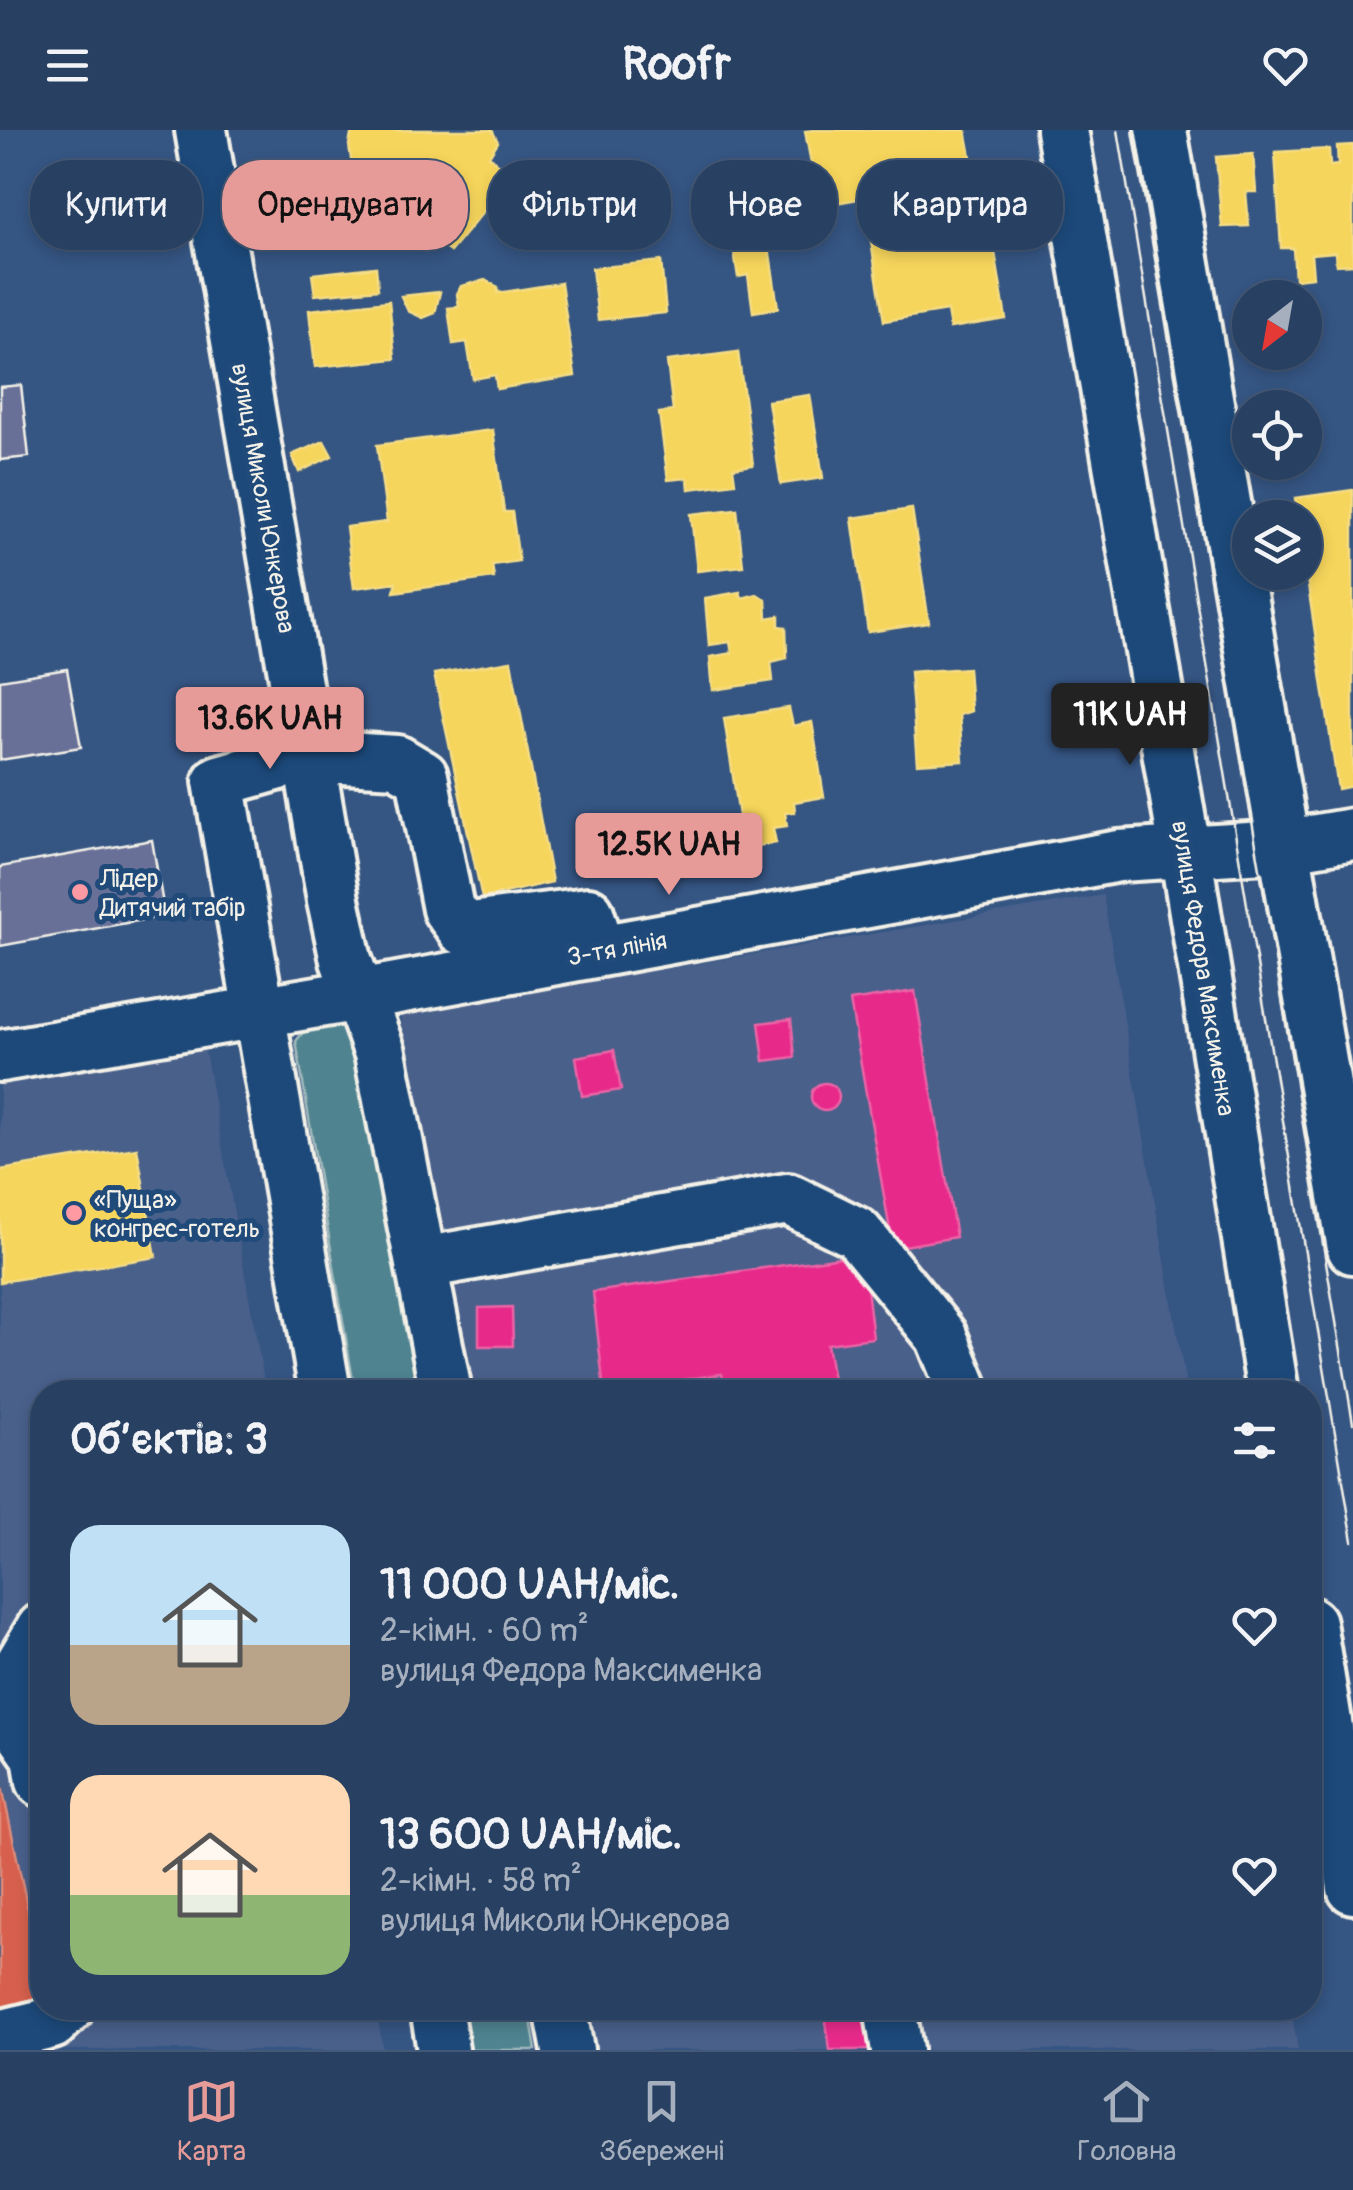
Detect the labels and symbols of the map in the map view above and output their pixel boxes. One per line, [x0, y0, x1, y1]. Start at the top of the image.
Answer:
north arrow [1232, 280, 1322, 370]
street label: вулиця Миколи Юнкерова [223, 361, 302, 636]
pin: 11K UAH [1038, 683, 1222, 768]
pin: 13.6K UAH [156, 687, 384, 772]
pin: 12.5K UAH [555, 813, 783, 898]
street label: вулиця Федора Максименка [1164, 818, 1241, 1118]
place label: Лідер Дитячий табір [99, 864, 246, 924]
marker: Лідер Дитячий табір [69, 881, 91, 903]
street label: 3-тя лінія [565, 925, 669, 973]
place label: «Пуща» конгрес-готель [94, 1185, 260, 1245]
marker: «Пуща» конгрес-готель [63, 1202, 85, 1224]

